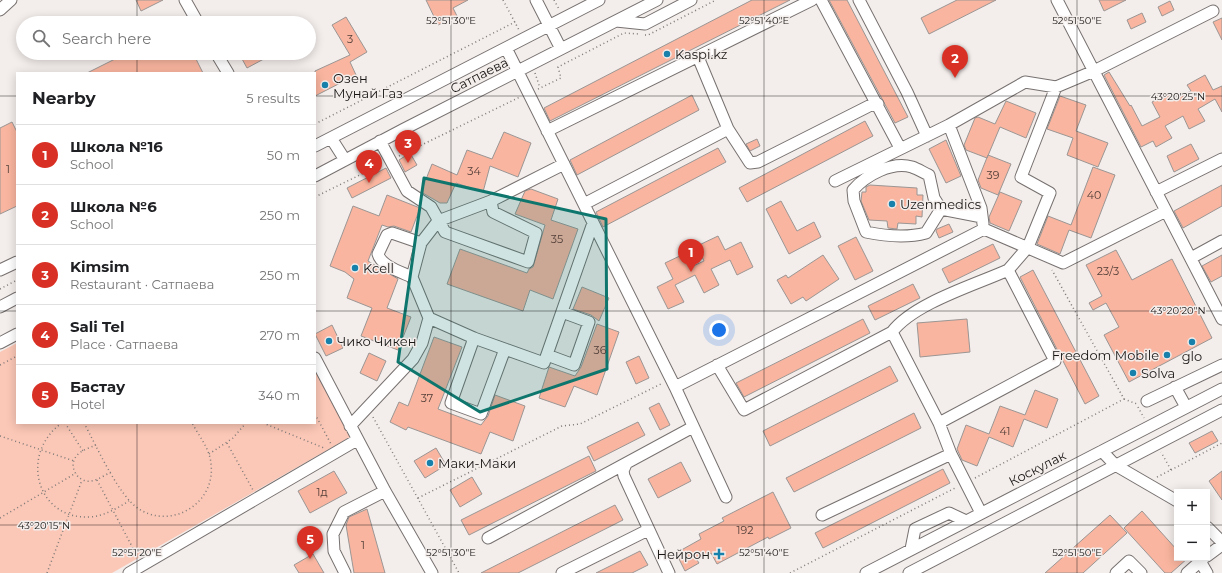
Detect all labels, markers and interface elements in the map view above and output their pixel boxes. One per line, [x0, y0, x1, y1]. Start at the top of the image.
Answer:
text: 52°51'30"E [426, 14, 476, 27]
text: 52°51'40"E [739, 14, 789, 27]
text: 52°51'50"E [1052, 14, 1102, 27]
search box [16, 16, 316, 60]
icon: search [30, 27, 52, 49]
text: Search here [62, 29, 151, 48]
house number: 3 [347, 32, 353, 46]
pin: 2 [942, 45, 968, 78]
place label: Kaspi.kz [675, 46, 728, 62]
marker: Kaspi.kz [662, 49, 672, 59]
street label: Сатпаева [447, 54, 511, 96]
place label: Озен Мунай Газ [333, 70, 403, 101]
marker: Озен Мунай Газ [320, 80, 330, 90]
text: Nearby [32, 88, 96, 108]
text: 5 results [246, 90, 300, 106]
text: 43°20'25"N [1151, 90, 1205, 103]
pin: 3 [395, 130, 421, 163]
text: Школа №16 [70, 137, 163, 156]
text: 1 [42, 147, 48, 163]
text: 50 m [267, 147, 300, 163]
pin: 4 [356, 150, 382, 183]
text: School [70, 156, 114, 172]
house number: 1 [6, 162, 10, 176]
house number: 34 [467, 164, 481, 178]
house number: 39 [987, 168, 1000, 182]
house number: 40 [1087, 188, 1101, 202]
place label: Uzenmedics [900, 196, 981, 212]
text: Школа №6 [70, 197, 157, 216]
marker: Uzenmedics [887, 199, 897, 209]
text: 2 [41, 207, 49, 223]
text: 250 m [259, 207, 300, 223]
text: School [70, 216, 114, 232]
house number: 35 [551, 232, 563, 246]
pin: 1 [678, 239, 704, 272]
text: Kimsim [70, 257, 130, 276]
place label: Kcell [363, 260, 394, 276]
marker: Kcell [350, 263, 360, 273]
house number: 23/3 [1097, 264, 1119, 278]
text: 3 [41, 267, 49, 283]
text: 250 m [259, 267, 300, 283]
text: Restaurant · Сатпаева [70, 276, 214, 292]
text: 43°20'20"N [1150, 304, 1206, 317]
text: Sali Tel [70, 317, 125, 336]
your location [709, 320, 729, 340]
text: 4 [41, 327, 49, 343]
text: 270 m [259, 327, 300, 343]
place label: Чико Чикен [337, 333, 417, 349]
text: Place · Сатпаева [70, 336, 178, 352]
marker: Чико Чикен [324, 336, 334, 346]
marker: glo [1187, 337, 1197, 347]
house number: 36 [594, 343, 607, 357]
place label: Freedom Mobile [1052, 347, 1159, 363]
place label: glo [1182, 348, 1202, 364]
marker: Freedom Mobile [1162, 350, 1172, 360]
place label: Solva [1141, 365, 1175, 381]
marker: Solva [1128, 368, 1138, 378]
text: Бастау [70, 377, 125, 396]
text: 5 [41, 387, 49, 403]
text: 340 m [258, 387, 300, 403]
house number: 37 [421, 391, 433, 405]
text: Hotel [70, 396, 105, 412]
house number: 41 [1000, 424, 1010, 438]
street label: Коскулак [1006, 447, 1069, 489]
place label: Маки-Маки [438, 455, 516, 471]
marker: Маки-Маки [425, 458, 435, 468]
house number: 1д [316, 485, 328, 499]
map controls [1174, 489, 1210, 561]
button: + [1174, 489, 1210, 525]
text: 43°20'15"N [18, 519, 70, 532]
house number: 192 [737, 523, 753, 537]
button: − [1174, 525, 1210, 561]
pin: 5 [297, 526, 323, 559]
house number: 1 [361, 538, 365, 552]
text: 52°51'20"E [112, 546, 162, 559]
text: 52°51'30"E [426, 546, 476, 559]
place label: Нейрон [656, 546, 710, 562]
text: 52°51'40"E [739, 546, 789, 559]
text: 52°51'50"E [1052, 546, 1102, 559]
marker: Нейрон [713, 548, 725, 560]

